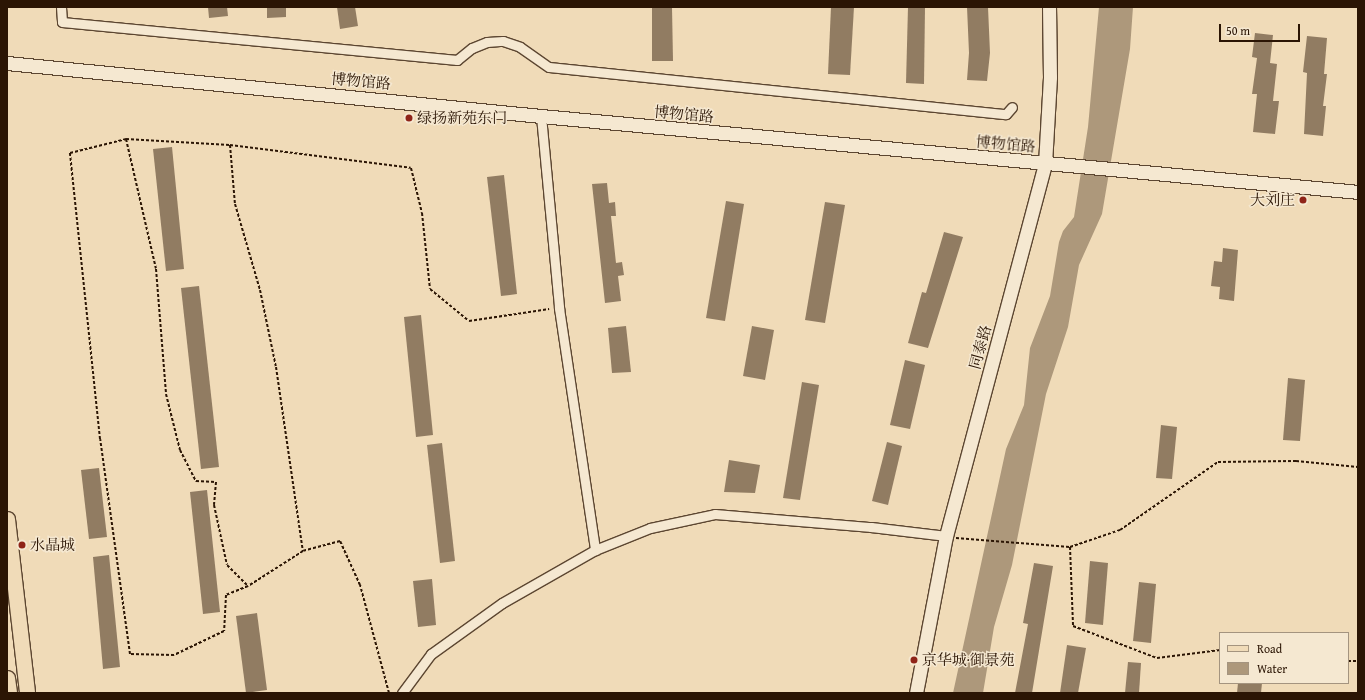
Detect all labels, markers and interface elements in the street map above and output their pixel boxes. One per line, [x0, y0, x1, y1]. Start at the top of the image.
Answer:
scale bar [1221, 16, 1302, 42]
text: 50 m [1226, 22, 1250, 39]
street label: 博物馆路 [330, 69, 392, 93]
street label: 博物馆路 [653, 102, 715, 126]
place label: 绿扬新苑东门 [417, 109, 507, 127]
marker: 绿扬新苑东门 [404, 113, 414, 123]
street label: 博物馆路 [975, 132, 1037, 156]
place label: 大刘庄 [1250, 191, 1295, 209]
marker: 大刘庄 [1298, 195, 1308, 205]
street label: 同泰路 [965, 323, 995, 371]
place label: 水晶城 [30, 536, 75, 554]
marker: 水晶城 [17, 540, 27, 550]
legend [1219, 632, 1349, 684]
text: Road [1257, 640, 1282, 657]
place label: 京华城·御景苑 [922, 651, 1014, 669]
marker: 京华城·御景苑 [909, 655, 919, 665]
text: Water [1257, 660, 1287, 677]

